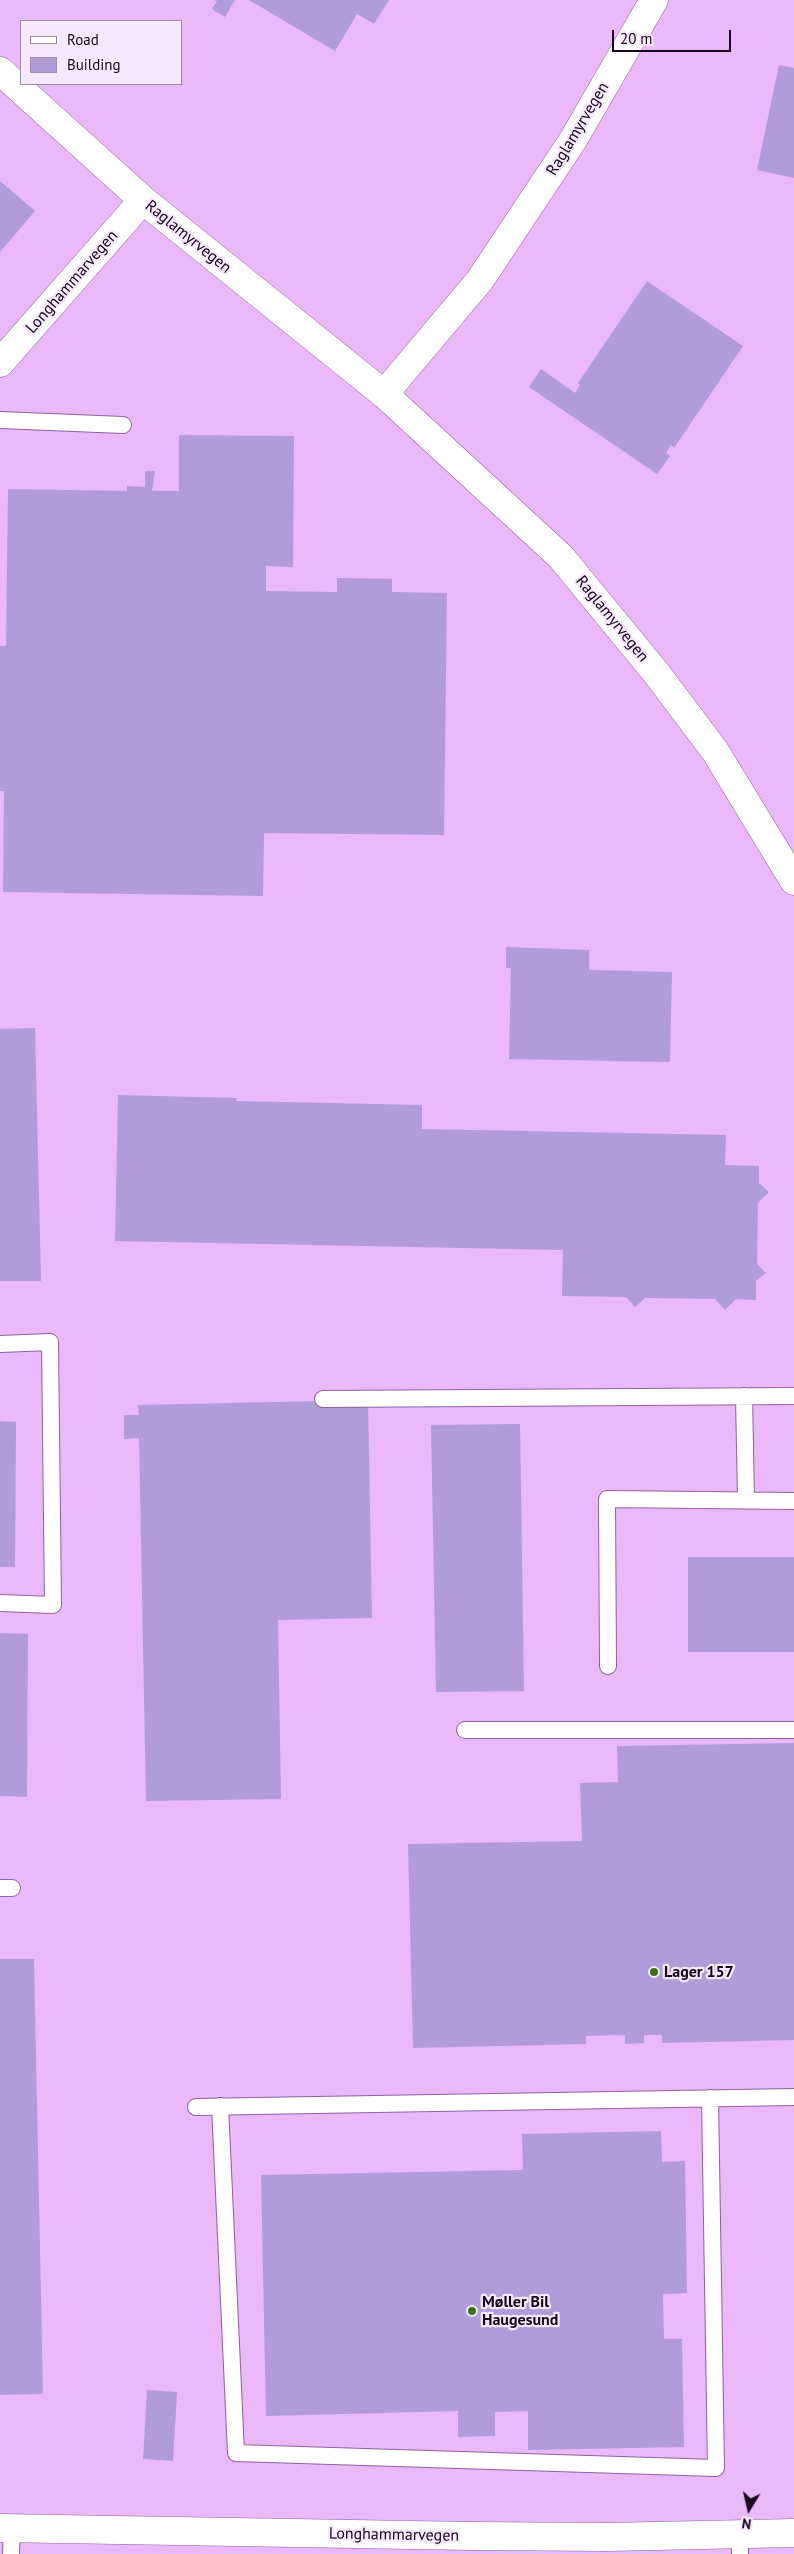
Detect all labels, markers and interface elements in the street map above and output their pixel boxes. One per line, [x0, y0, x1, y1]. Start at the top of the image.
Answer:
legend [20, 20, 182, 85]
scale bar [614, 20, 733, 52]
text: 20 m [620, 29, 653, 48]
text: Road [67, 30, 99, 49]
text: Building [67, 55, 121, 74]
street label: Raglamyrvegen [543, 79, 613, 179]
street label: Raglamyrvegen [141, 196, 235, 278]
street label: Longhammarvegen [22, 227, 122, 337]
street label: Raglamyrvegen [571, 572, 653, 666]
place label: Lager 157 [664, 1962, 734, 1982]
marker: Lager 157 [648, 1966, 660, 1978]
place label: Møller Bil Haugesund [482, 2292, 558, 2330]
marker: Møller Bil Haugesund [466, 2305, 478, 2317]
north arrow [724, 2484, 774, 2534]
text: N [741, 2514, 753, 2533]
street label: Longhammarvegen [329, 2524, 459, 2546]

